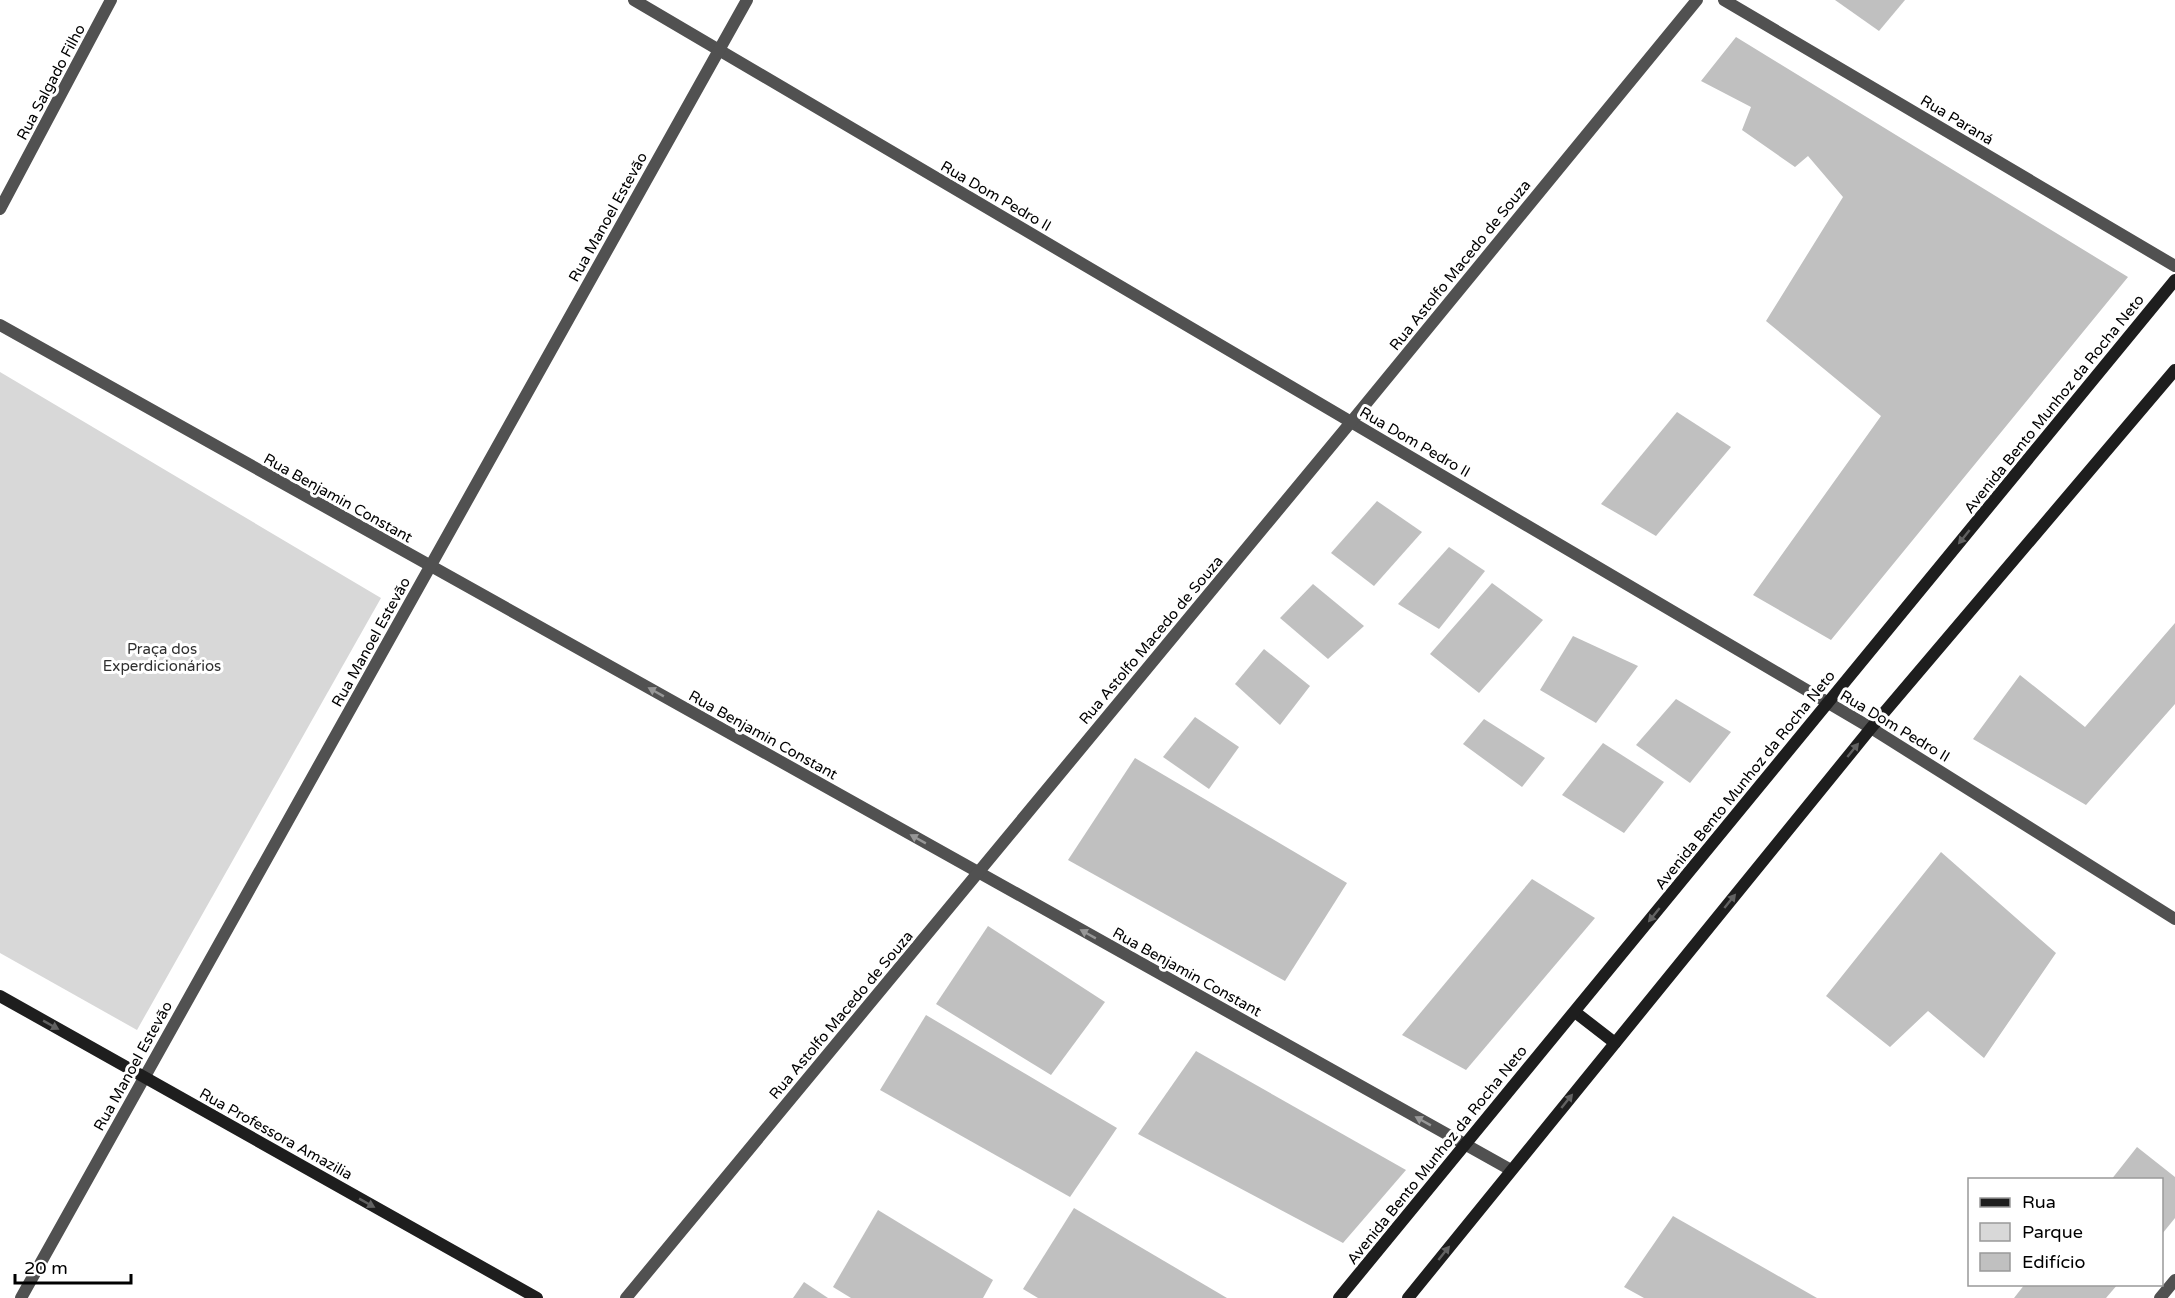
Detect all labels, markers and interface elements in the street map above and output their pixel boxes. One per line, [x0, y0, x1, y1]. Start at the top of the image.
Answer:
street label: Rua Salgado Filho [13, 21, 89, 143]
street label: Rua Paraná [1917, 91, 1997, 149]
street label: Rua Manoel Estevão [565, 149, 651, 285]
street label: Rua Dom Pedro II [937, 157, 1055, 235]
street label: Rua Astolfo Macedo de Souza [1386, 176, 1534, 354]
street label: Avenida Bento Munhoz da Rocha Neto [1960, 291, 2148, 517]
street label: Rua Dom Pedro II [1356, 403, 1474, 481]
street label: Rua Benjamin Constant [260, 450, 416, 547]
one-way arrow [1959, 529, 1971, 544]
street label: Rua Astolfo Macedo de Souza [1075, 552, 1227, 728]
street label: Rua Manoel Estevão [328, 574, 414, 710]
park label: Praça dos Experdicionários [103, 640, 221, 675]
street label: Avenida Bento Munhoz da Rocha Neto [1651, 667, 1839, 893]
street label: Rua Dom Pedro II [1837, 686, 1953, 766]
one-way arrow [648, 687, 664, 698]
street label: Rua Benjamin Constant [685, 687, 841, 784]
one-way arrow [1847, 742, 1860, 758]
one-way arrow [909, 834, 926, 844]
one-way arrow [1723, 894, 1736, 909]
one-way arrow [1648, 907, 1661, 923]
street label: Rua Benjamin Constant [1109, 924, 1265, 1021]
street label: Rua Astolfo Macedo de Souza [765, 927, 917, 1103]
one-way arrow [1079, 929, 1096, 939]
street label: Rua Manoel Estevão [90, 998, 176, 1134]
one-way arrow [43, 1020, 60, 1030]
street label: Avenida Bento Munhoz da Rocha Neto [1343, 1042, 1531, 1268]
street label: Rua Professora Amazilia [196, 1084, 356, 1184]
one-way arrow [1561, 1093, 1574, 1109]
one-way arrow [1414, 1116, 1431, 1126]
legend [1968, 1178, 2163, 1286]
text: Rua [2022, 1191, 2056, 1213]
one-way arrow [359, 1198, 376, 1208]
text: Parque [2022, 1221, 2083, 1243]
one-way arrow [1438, 1245, 1450, 1260]
scale bar [15, 1247, 130, 1285]
text: Edifício [2022, 1251, 2086, 1273]
text: 20 m [24, 1257, 68, 1279]

